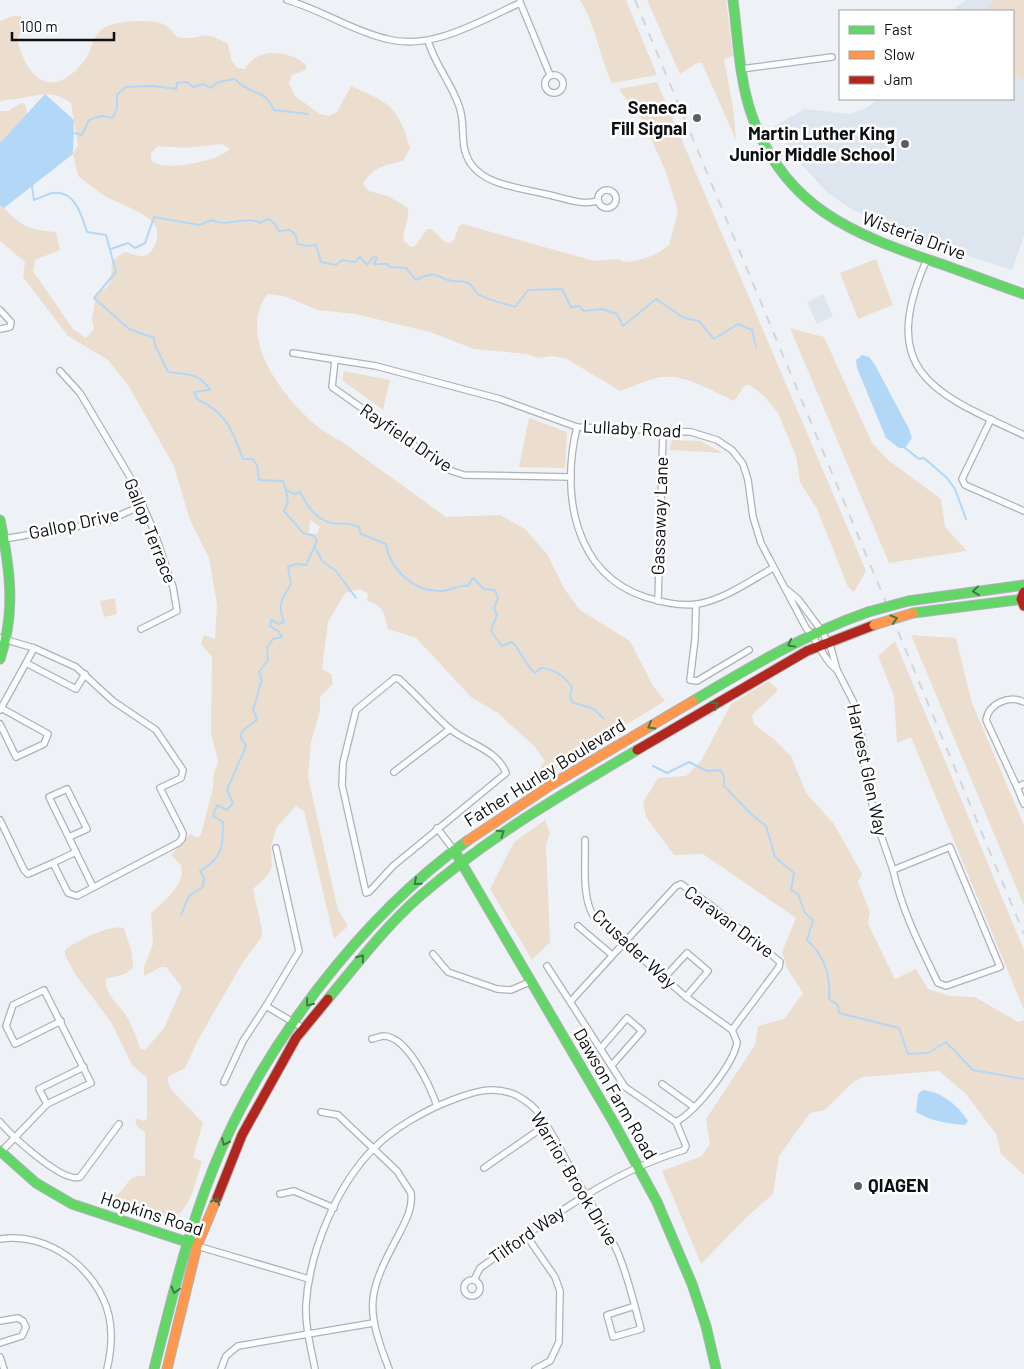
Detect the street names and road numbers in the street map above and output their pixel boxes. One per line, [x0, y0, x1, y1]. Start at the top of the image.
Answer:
street label: Wisteria Drive [859, 206, 969, 264]
street label: Rayfield Drive [356, 398, 457, 476]
street label: Lullaby Road [582, 414, 682, 442]
street label: Gassaway Lane [646, 456, 672, 576]
street label: Gallop Terrace [120, 475, 182, 586]
street label: Gallop Drive [27, 503, 121, 543]
street label: Harvest Glen Way [843, 702, 893, 838]
street label: Father Hurley Boulevard [460, 714, 629, 831]
street label: Caravan Drive [680, 880, 779, 962]
street label: Crusader Way [588, 904, 681, 993]
street label: Dawson Farm Road [569, 1024, 662, 1163]
street label: Warrior Brook Drive [526, 1108, 623, 1249]
street label: Hopkins Road [98, 1186, 207, 1240]
street label: Tilford Way [485, 1200, 568, 1268]

